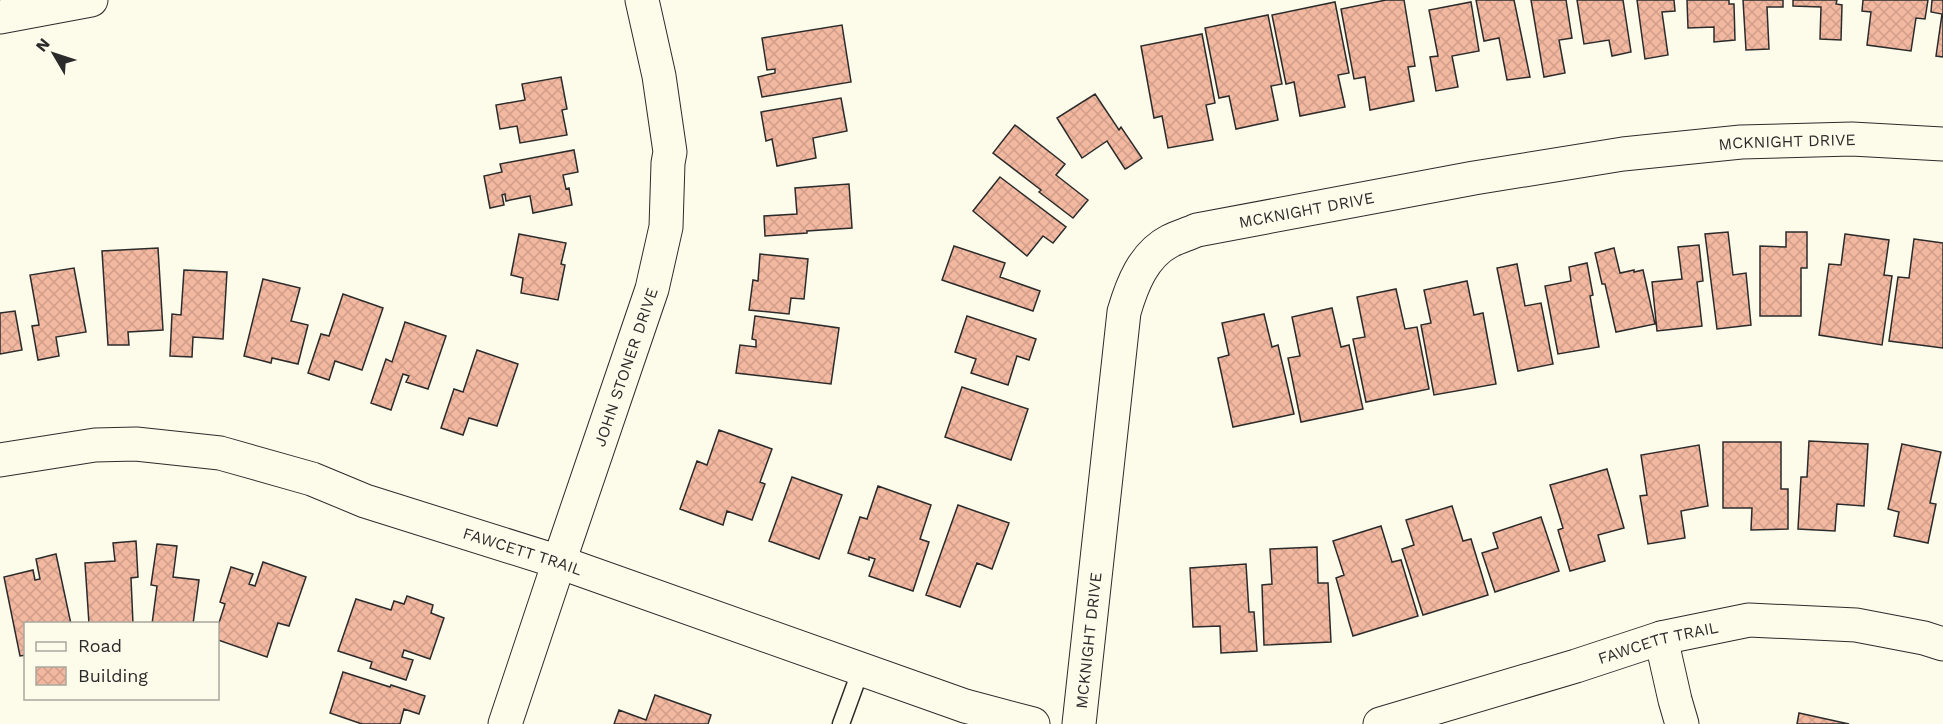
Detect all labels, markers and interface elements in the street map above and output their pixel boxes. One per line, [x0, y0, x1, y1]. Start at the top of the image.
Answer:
north arrow [24, 24, 84, 84]
text: N [32, 34, 54, 55]
street label: MCKNIGHT DRIVE [1718, 130, 1856, 154]
street label: MCKNIGHT DRIVE [1237, 188, 1376, 232]
street label: JOHN STONER DRIVE [590, 285, 662, 449]
street label: FAWCETT TRAIL [461, 523, 585, 580]
street label: MCKNIGHT DRIVE [1072, 571, 1106, 710]
street label: FAWCETT TRAIL [1596, 617, 1720, 668]
legend [24, 622, 219, 700]
text: Road [78, 635, 122, 656]
text: Building [78, 665, 148, 686]

